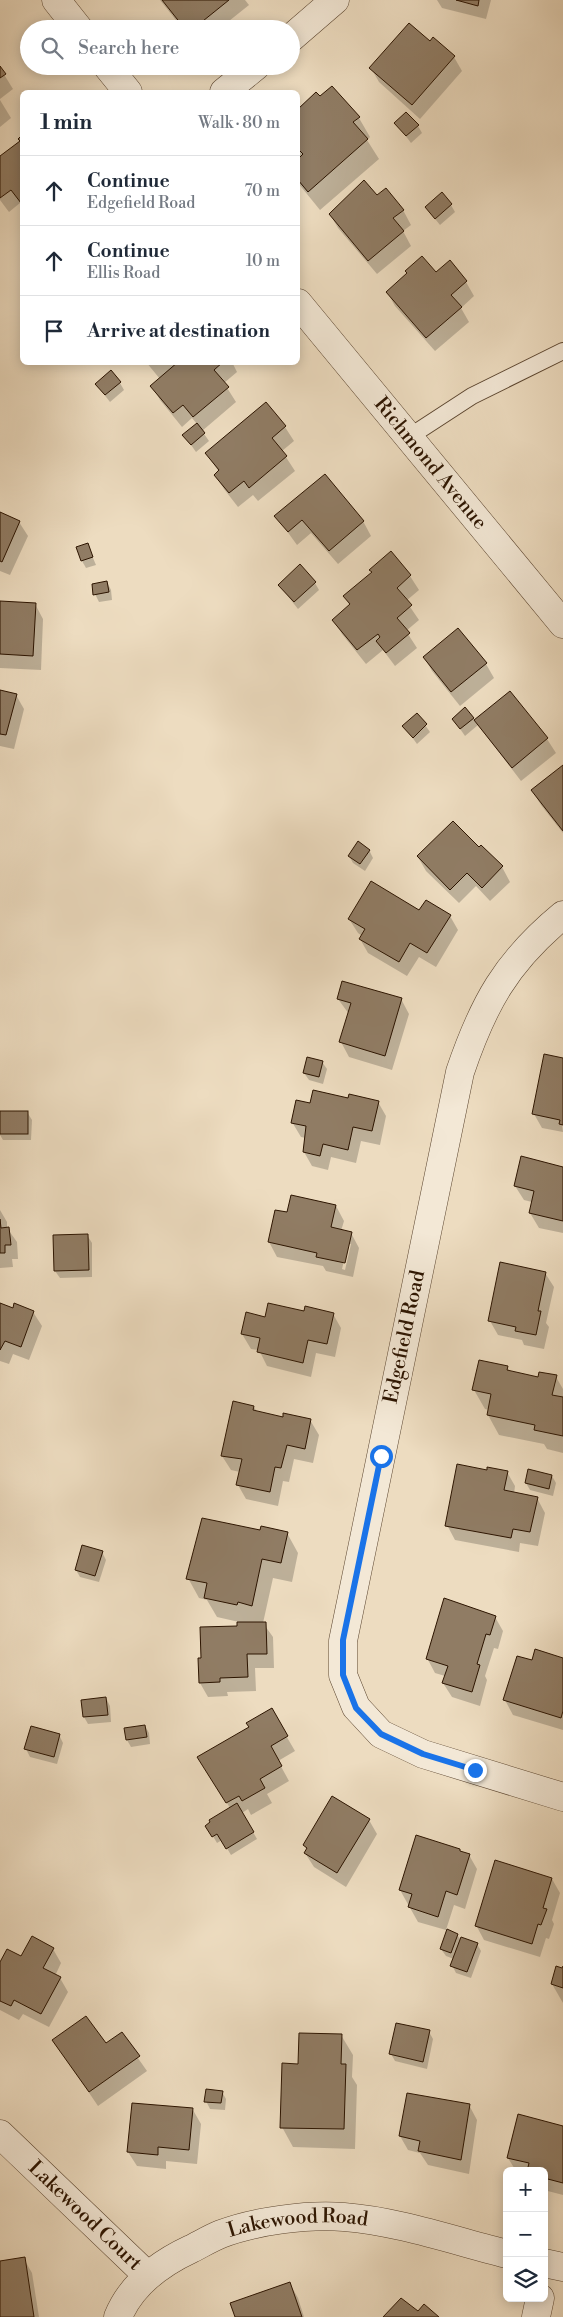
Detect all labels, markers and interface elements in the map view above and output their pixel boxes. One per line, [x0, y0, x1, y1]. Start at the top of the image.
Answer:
search box [20, 20, 300, 75]
icon: search [38, 34, 66, 62]
text: Search here [78, 36, 179, 60]
text: 1 min [40, 110, 92, 136]
text: Walk · 80 m [198, 113, 280, 133]
text: Continue [87, 169, 170, 193]
icon: ahead [40, 177, 68, 205]
text: 70 m [244, 181, 280, 201]
text: Edgefield Road [87, 193, 195, 213]
text: Continue [87, 239, 170, 263]
icon: ahead [40, 247, 68, 275]
text: 10 m [246, 251, 280, 271]
text: Ellis Road [87, 263, 160, 283]
icon: arrive [40, 317, 68, 345]
text: Arrive at destination [87, 319, 270, 343]
street label: Richmond Avenue [368, 392, 492, 535]
street label: Edgefield Road [379, 1267, 431, 1406]
route start [370, 1445, 393, 1468]
route end [464, 1759, 487, 1782]
street label: Lakewood Court [23, 2155, 147, 2276]
map controls [503, 2167, 548, 2302]
button: + [503, 2167, 548, 2212]
street label: Lakewood Road [224, 2204, 370, 2243]
button: − [503, 2212, 548, 2257]
button: layers [503, 2257, 548, 2302]

